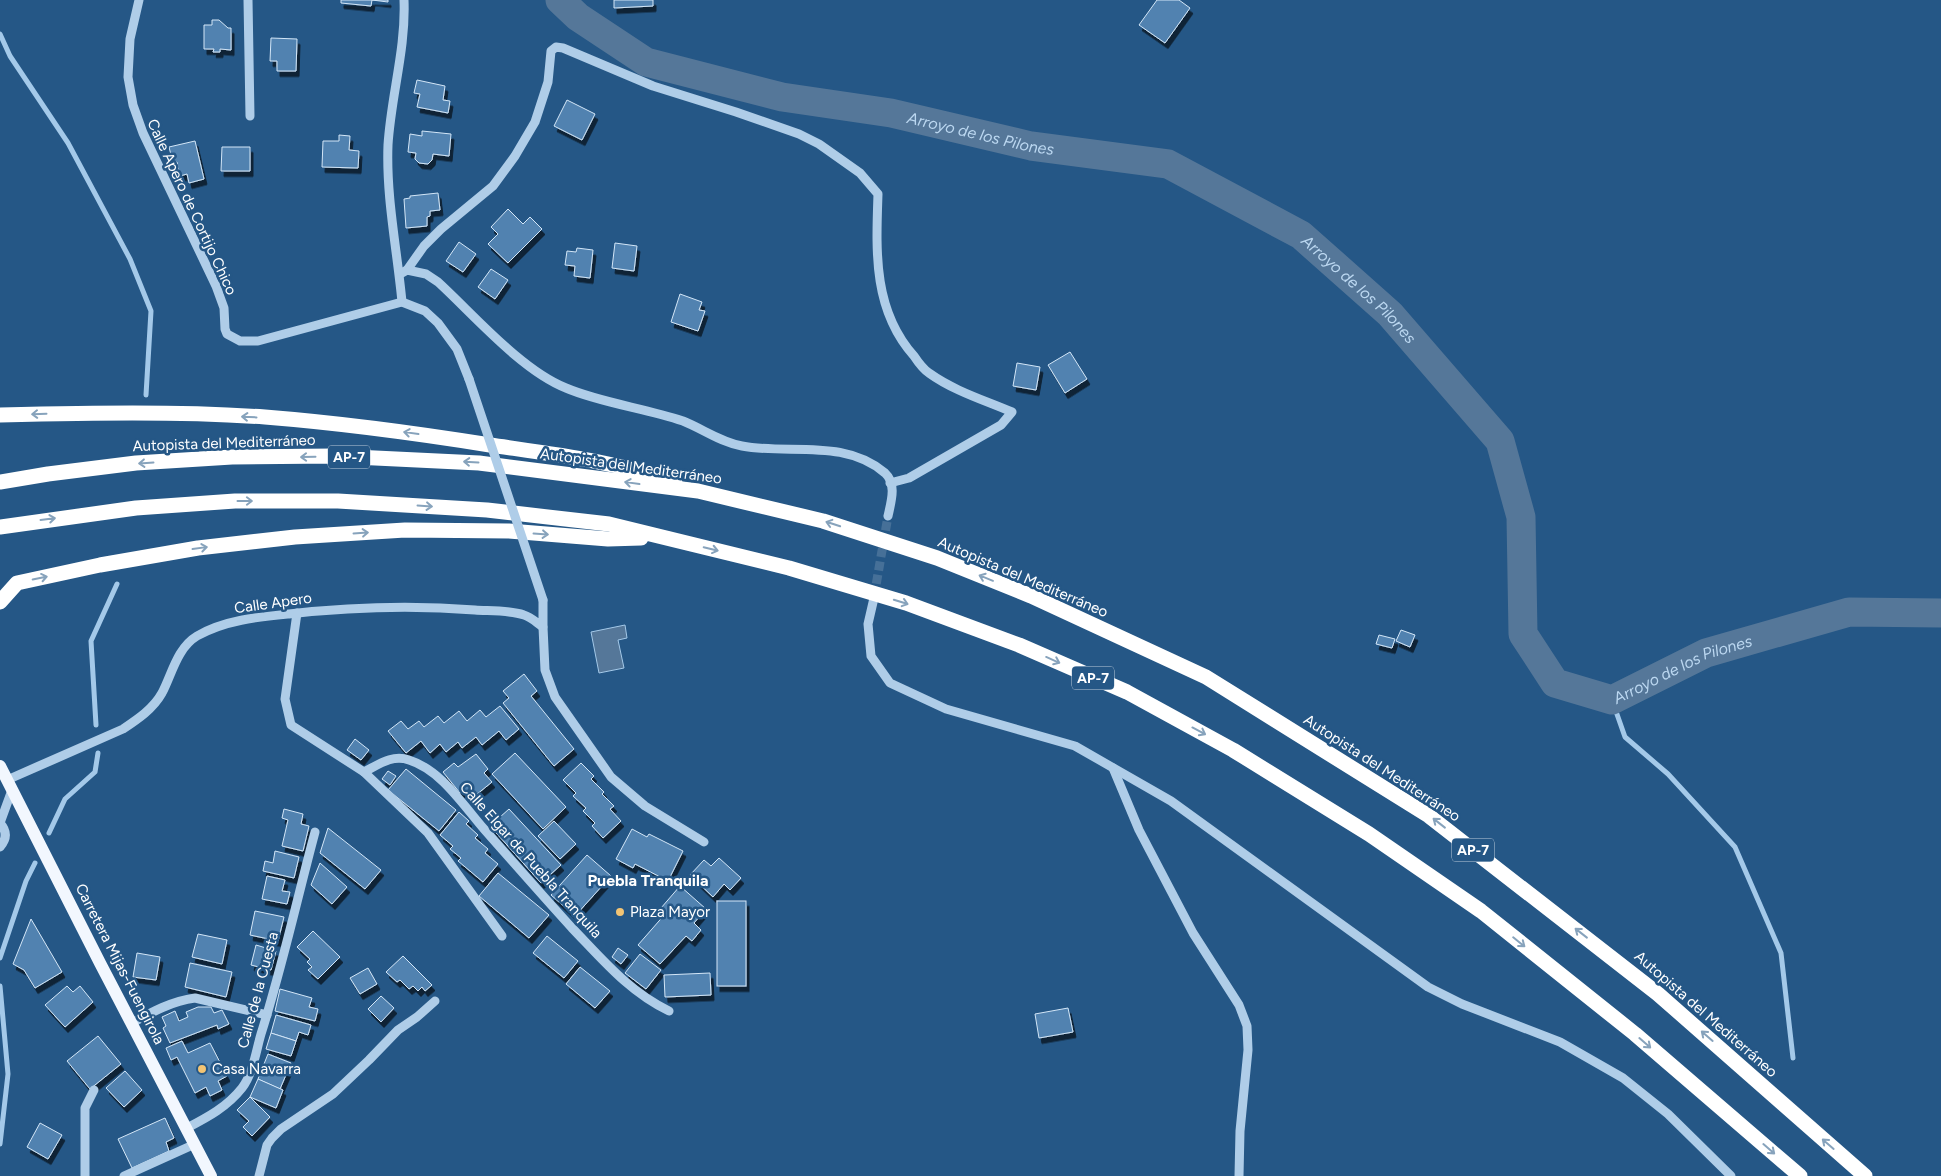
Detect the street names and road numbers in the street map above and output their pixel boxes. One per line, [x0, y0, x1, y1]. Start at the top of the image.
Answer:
street label: Calle Apero de Cortijo Chico [143, 116, 241, 298]
street label: Autopista del Mediterráneo [132, 431, 316, 455]
street label: Autopista del Mediterráneo [539, 444, 723, 488]
road number: AP-7 [328, 446, 370, 468]
street label: Autopista del Mediterráneo [935, 533, 1111, 621]
street label: Calle Apero [233, 589, 313, 617]
road number: AP-7 [1072, 666, 1114, 690]
street label: Autopista del Mediterráneo [1300, 711, 1464, 826]
street label: Calle Elgar de Puebla Tranquila [456, 778, 606, 942]
road number: AP-7 [1452, 838, 1494, 862]
street label: Carretera Mijas-Fuengirola [72, 881, 168, 1047]
street label: Calle de la Cuesta [234, 930, 282, 1050]
street label: Autopista del Mediterráneo [1631, 947, 1781, 1081]

